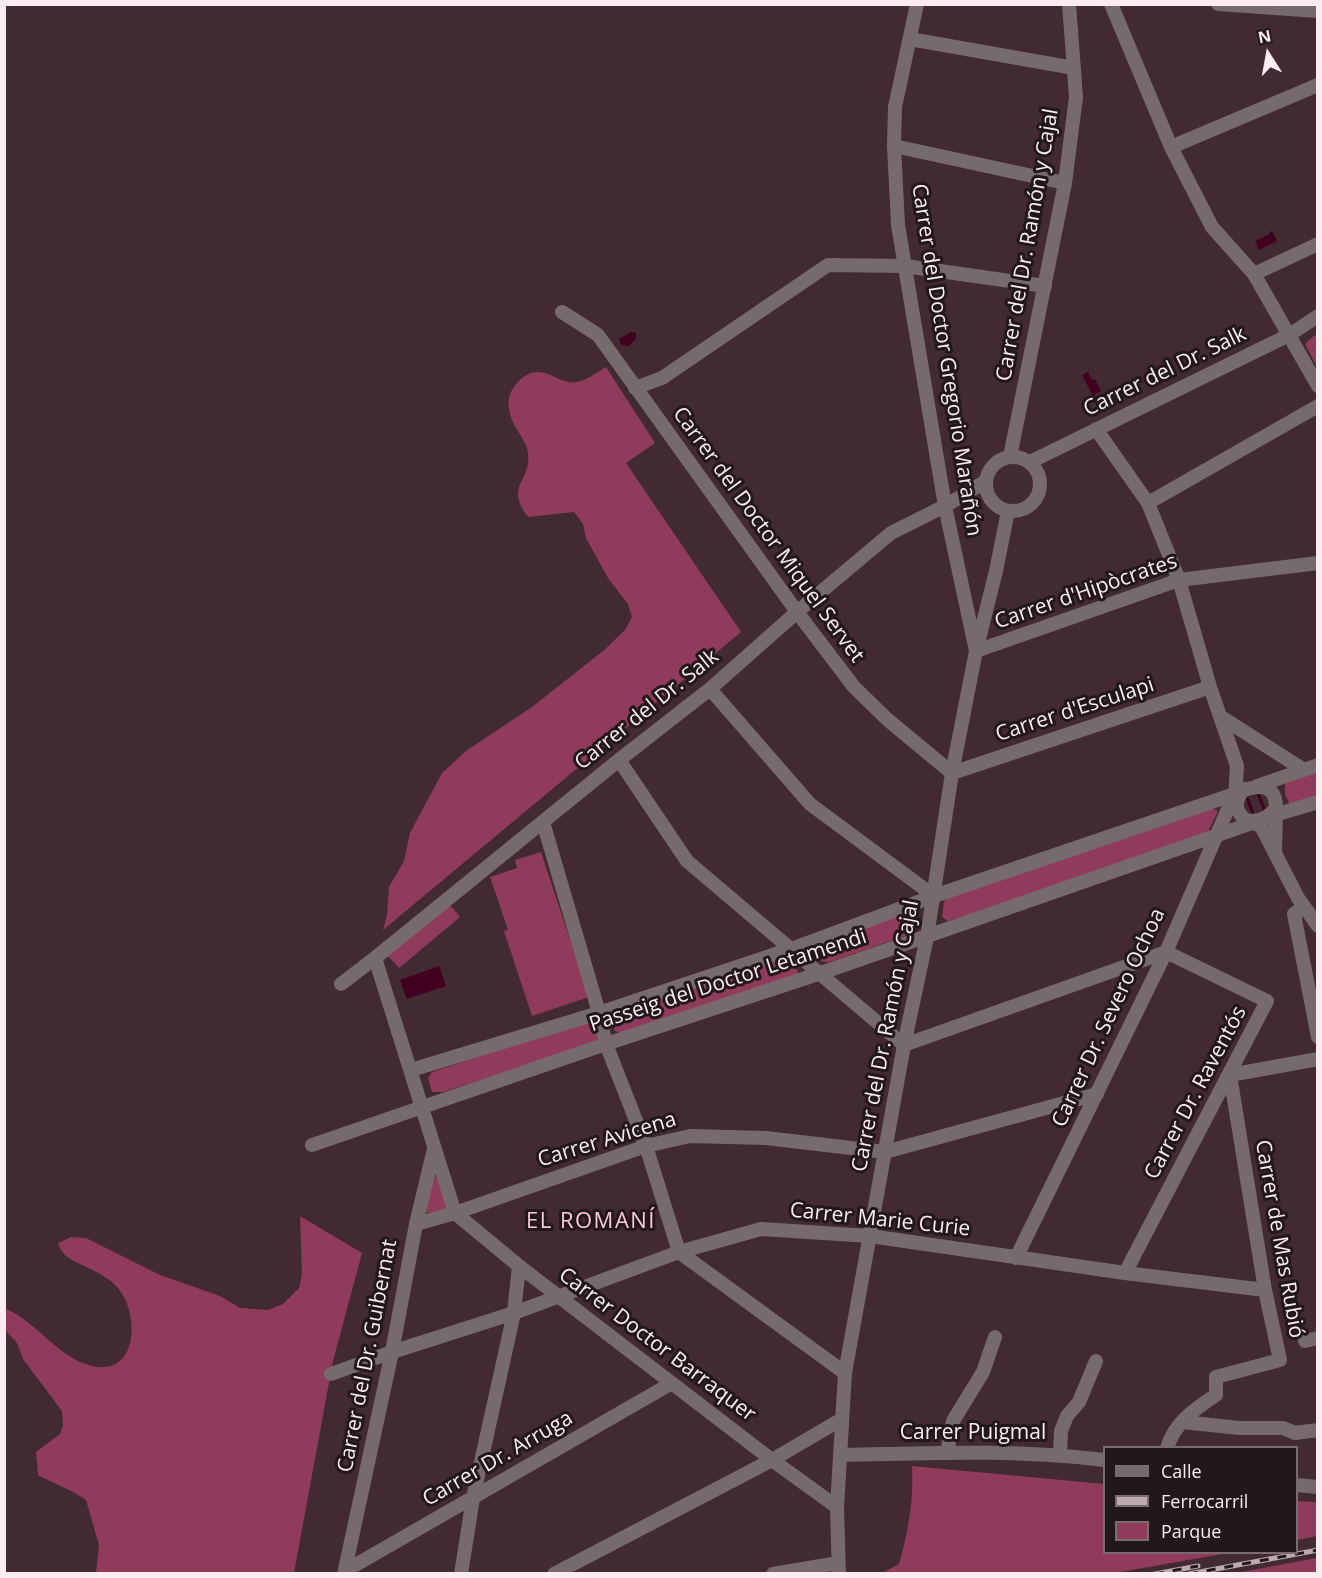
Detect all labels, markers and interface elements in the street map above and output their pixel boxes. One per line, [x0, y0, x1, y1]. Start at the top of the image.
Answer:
north arrow [1238, 24, 1298, 84]
text: N [1256, 24, 1273, 48]
street label: Carrer del Dr. Ramón y Cajal [992, 107, 1064, 383]
street label: Carrer del Doctor Gregorio Marañón [906, 182, 986, 538]
street label: Carrer del Dr. Salk [1080, 322, 1250, 422]
street label: Carrer del Doctor Miquel Servet [667, 402, 869, 668]
street label: Carrer d'Hipòcrates [992, 549, 1180, 635]
street label: Carrer del Dr. Salk [570, 644, 724, 776]
street label: Carrer d'Esculapi [993, 673, 1157, 747]
street label: Carrer del Dr. Ramón y Cajal [847, 898, 925, 1174]
street label: Carrer Dr. Severo Ochoa [1047, 905, 1171, 1131]
street label: Passeig del Doctor Letamendi [586, 924, 870, 1038]
street label: Carrer Dr. Raventós [1140, 1002, 1252, 1184]
street label: Carrer Avicena [535, 1107, 679, 1173]
street label: Carrer de Mas Rubió [1249, 1138, 1309, 1340]
street label: Carrer Marie Curie [788, 1198, 972, 1242]
district label: EL ROMANÍ [526, 1209, 656, 1235]
street label: Carrer del Dr. Guibernat [333, 1237, 403, 1475]
street label: Carrer Doctor Barraquer [554, 1263, 760, 1427]
street label: Carrer Dr. Arruga [418, 1406, 578, 1512]
street label: Carrer Puigmal [900, 1420, 1046, 1446]
legend [1103, 1446, 1298, 1554]
text: Calle [1161, 1459, 1202, 1483]
text: Ferrocarril [1161, 1489, 1248, 1513]
text: Parque [1161, 1519, 1221, 1543]

